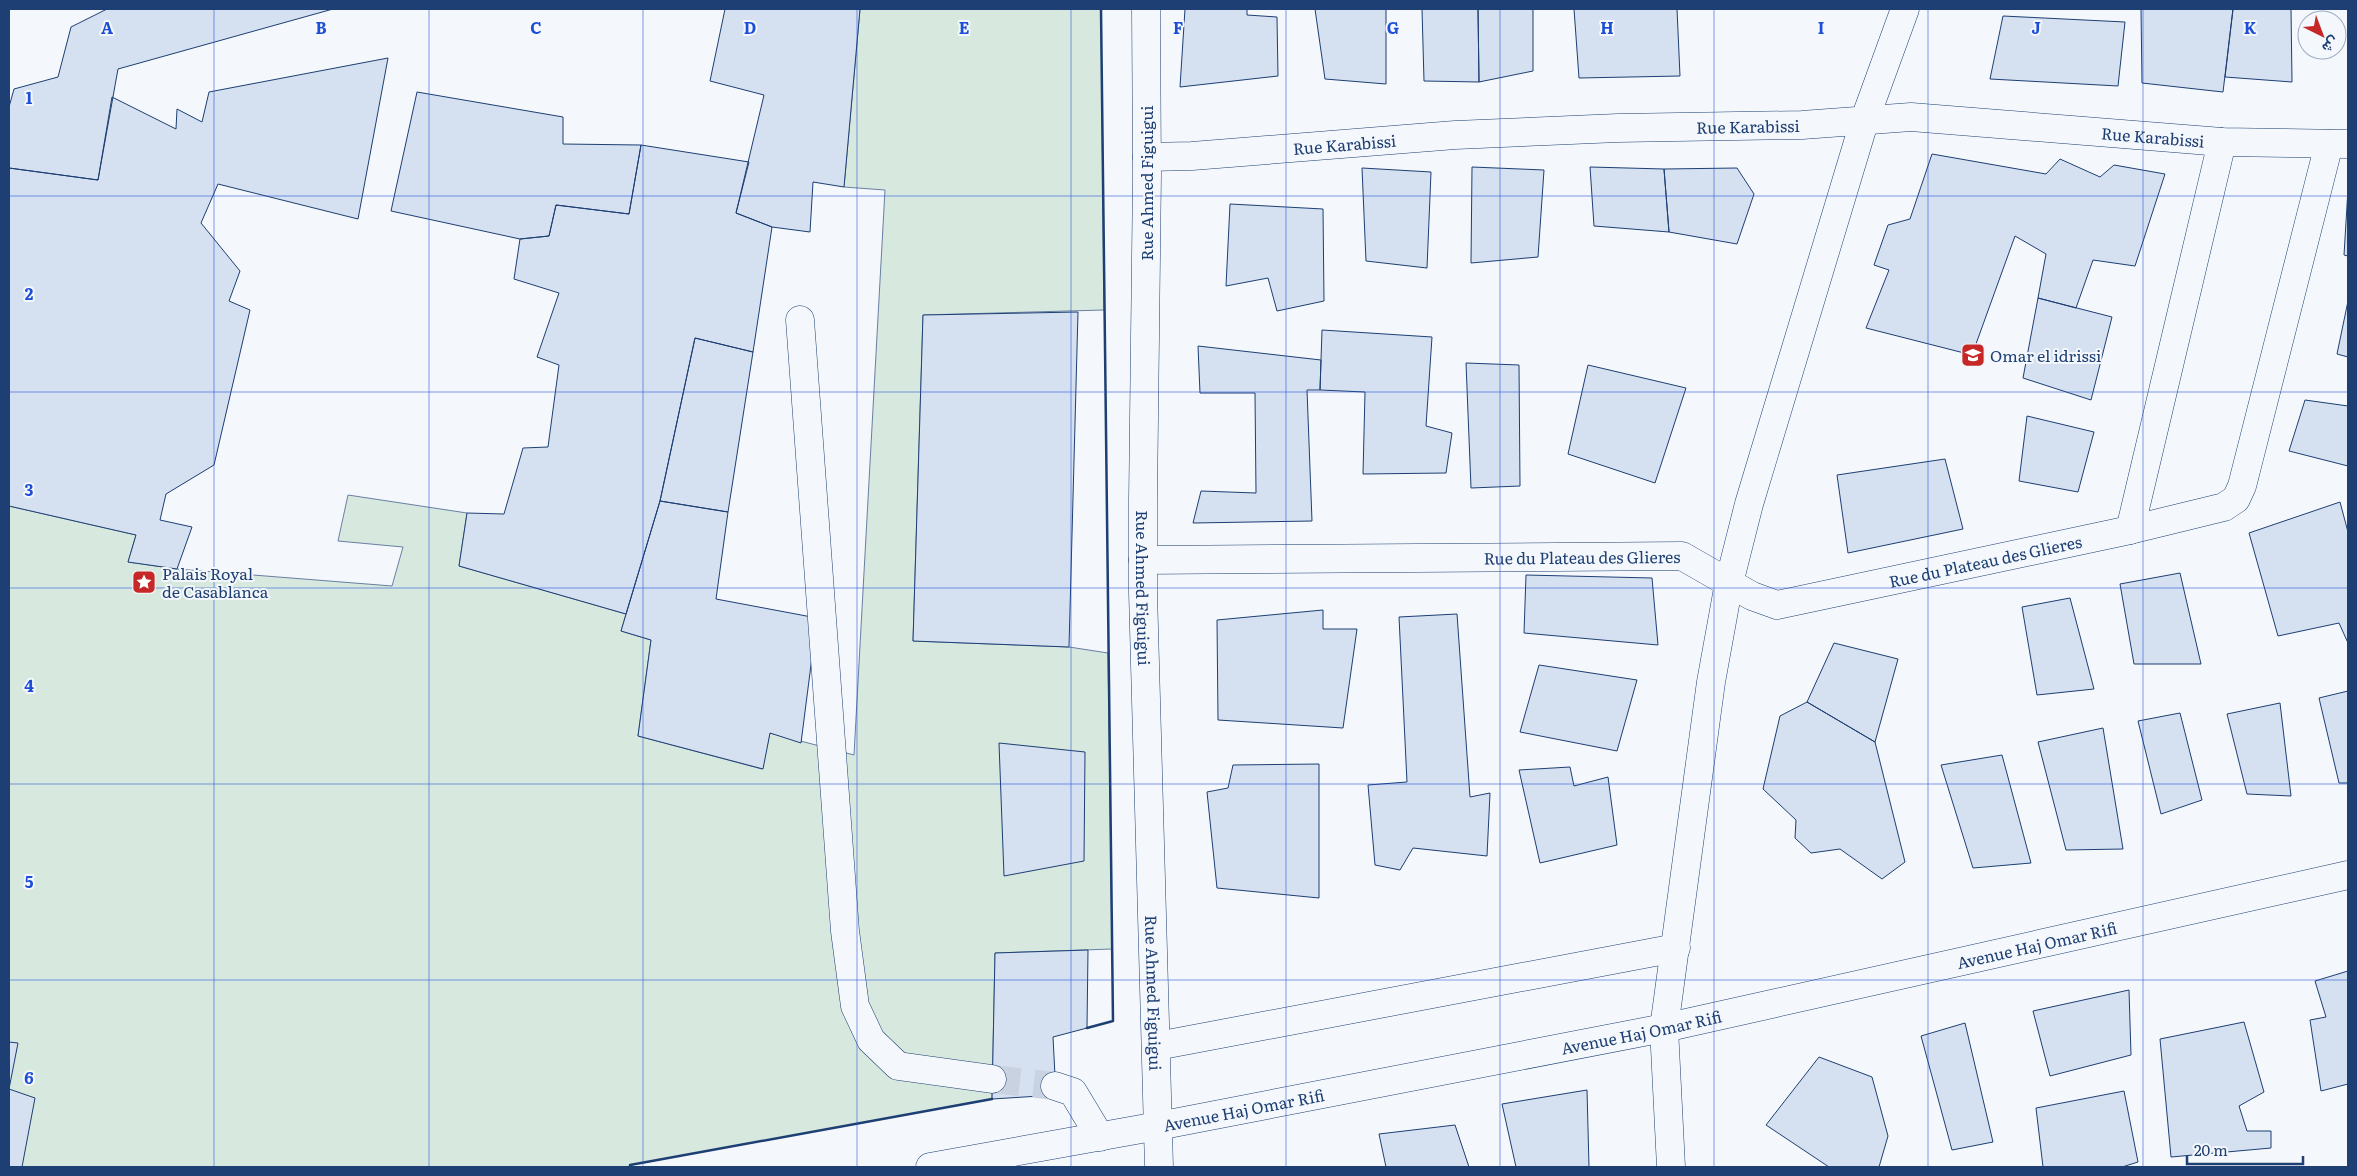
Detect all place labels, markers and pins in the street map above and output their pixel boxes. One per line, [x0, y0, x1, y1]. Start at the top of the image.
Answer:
school or university icon: Omar el idrissi [1960, 342, 1986, 368]
place label: Omar el idrissi [1990, 343, 2101, 367]
place label: Palais Royal de Casablanca [162, 561, 269, 603]
place icon: Palais Royal de Casablanca [131, 569, 157, 595]

